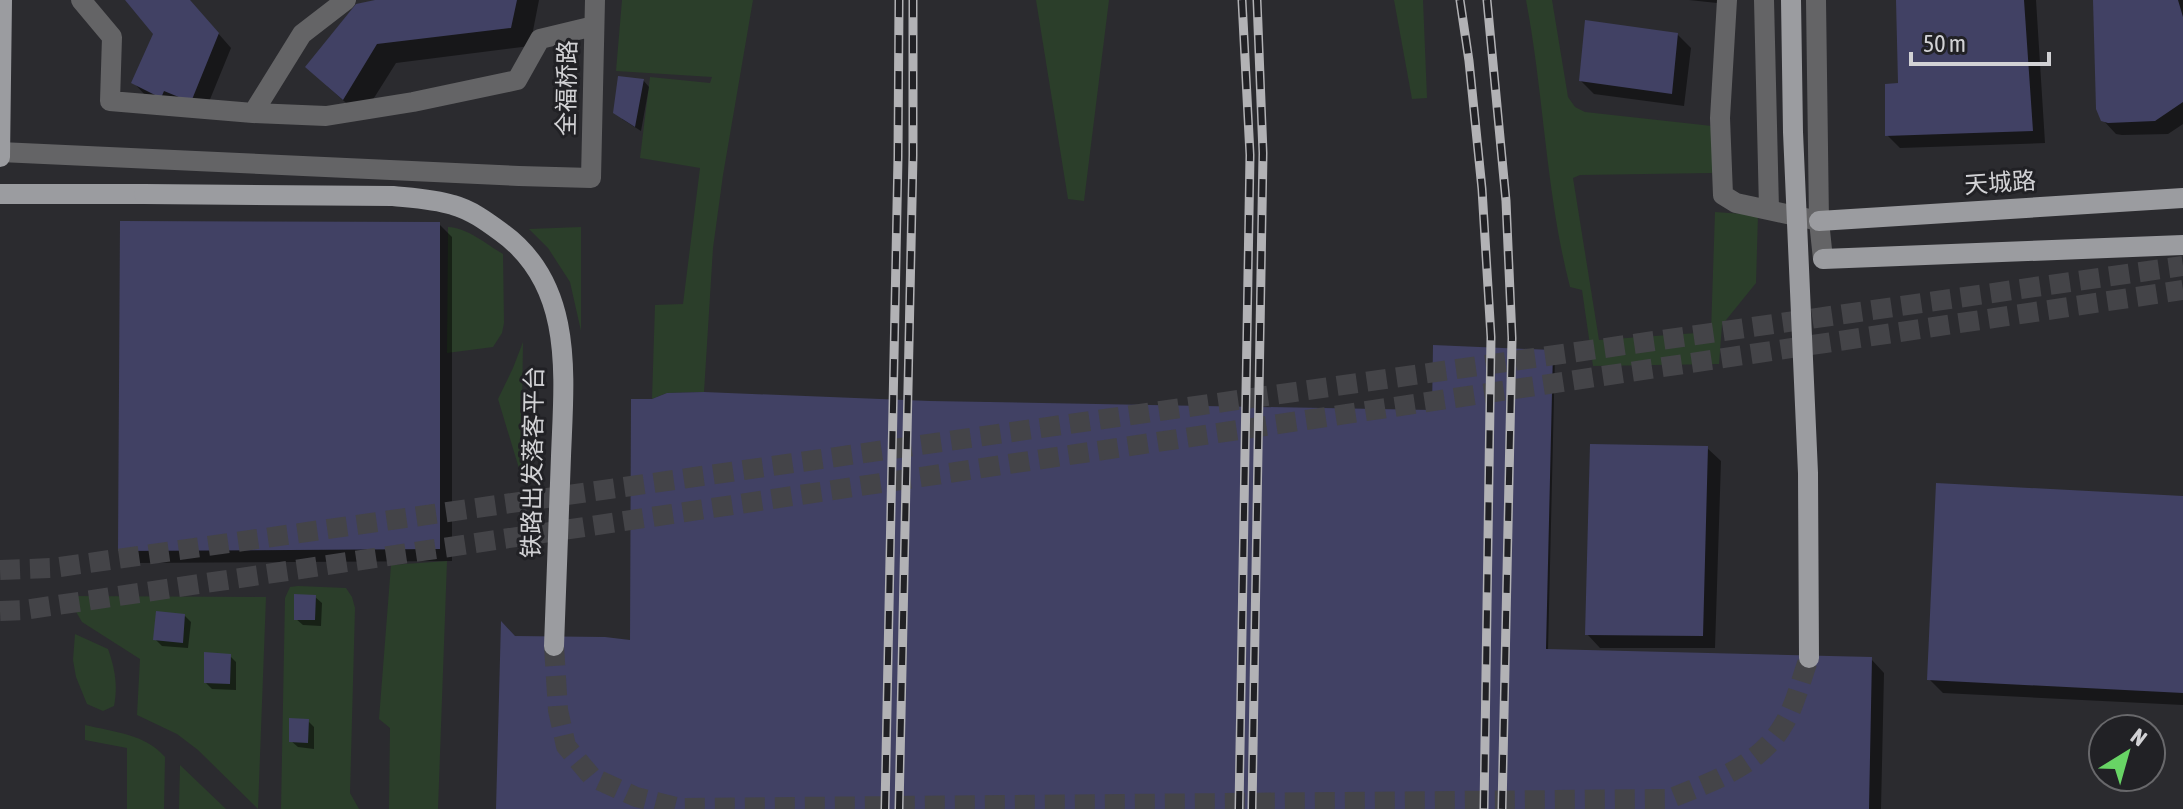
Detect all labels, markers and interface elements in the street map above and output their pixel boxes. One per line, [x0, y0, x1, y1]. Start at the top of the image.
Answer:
scale bar [1911, 16, 2049, 66]
text: 50 m [1923, 30, 1966, 57]
street label: 全福桥路 [552, 40, 581, 136]
street label: 天城路 [1963, 167, 2037, 198]
street label: 铁路出发落客平台 [517, 366, 548, 558]
north arrow [2087, 713, 2167, 793]
text: N [2126, 723, 2152, 751]

